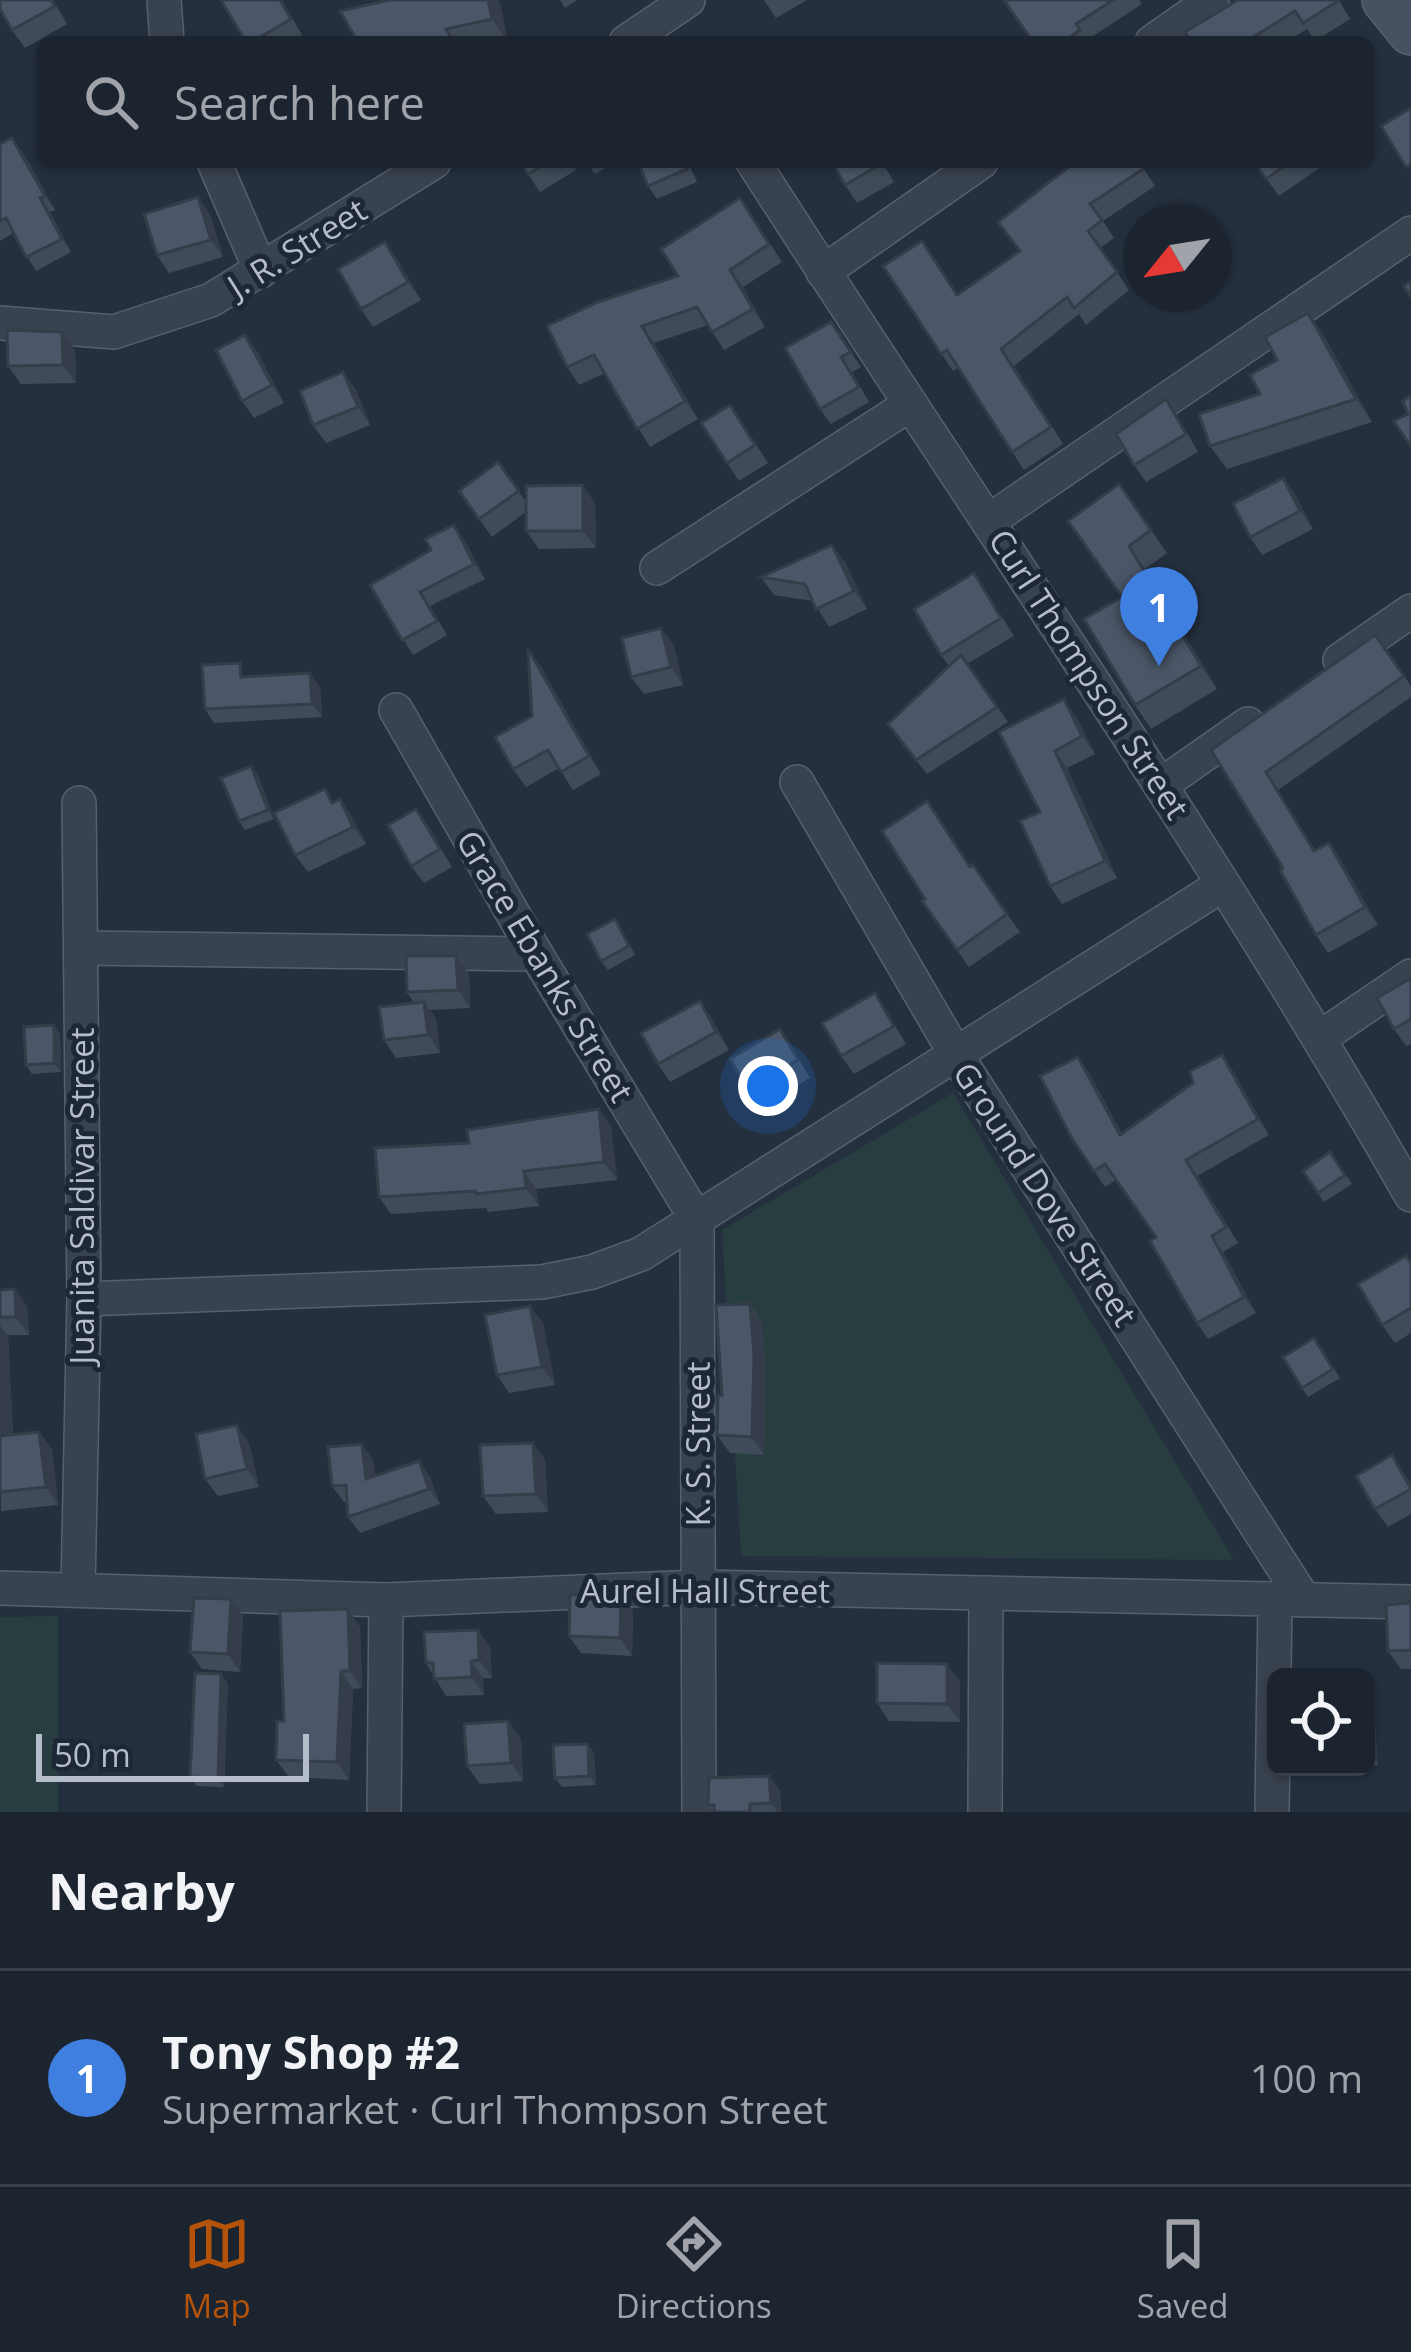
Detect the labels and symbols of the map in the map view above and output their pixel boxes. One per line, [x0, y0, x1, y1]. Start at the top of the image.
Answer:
street label: J. R. Street [216, 187, 375, 310]
north arrow [1123, 204, 1231, 312]
street label: Curl Thompson Street [979, 520, 1200, 827]
pin: 1 [1120, 567, 1198, 666]
street label: Grace Ebanks Street [446, 821, 644, 1110]
street label: Juanita Saldivar Street [59, 1027, 104, 1368]
street label: Ground Dove Street [943, 1053, 1148, 1334]
your location [738, 1056, 798, 1116]
street label: K. S. Street [675, 1362, 720, 1526]
street label: Aurel Hall Street [580, 1568, 830, 1613]
scale bar [36, 1728, 309, 1781]

